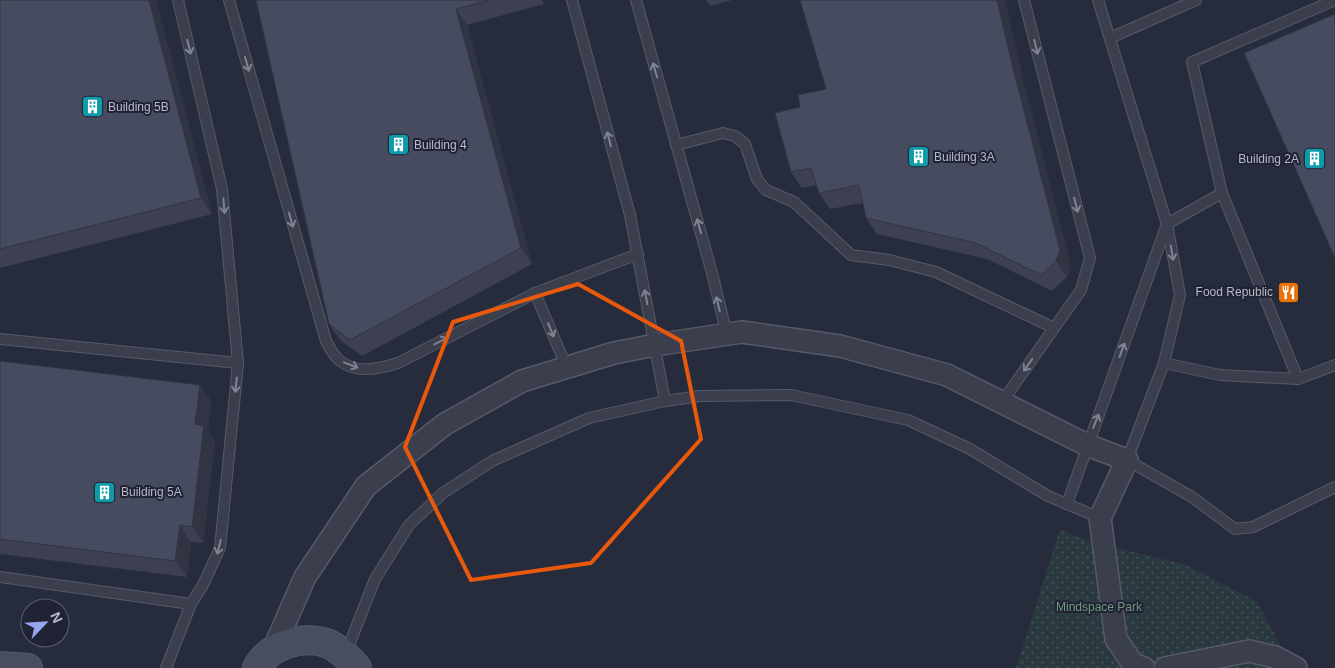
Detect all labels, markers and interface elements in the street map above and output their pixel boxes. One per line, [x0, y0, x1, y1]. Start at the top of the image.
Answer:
one-way arrow [185, 39, 194, 55]
one-way arrow [1032, 39, 1041, 55]
one-way arrow [243, 55, 252, 71]
one-way arrow [650, 62, 659, 78]
building icon: Building 5B [80, 95, 104, 119]
place label: Building 5B [108, 100, 169, 114]
one-way arrow [604, 131, 614, 147]
building icon: Building 4 [386, 133, 410, 157]
place label: Building 4 [414, 138, 467, 152]
building icon: Building 3A [906, 145, 930, 169]
building icon: Building 2A [1303, 147, 1327, 171]
place label: Building 3A [934, 150, 995, 164]
place label: Building 2A [1238, 152, 1299, 166]
one-way arrow [1072, 196, 1082, 212]
one-way arrow [219, 198, 229, 214]
one-way arrow [287, 212, 297, 228]
one-way arrow [693, 219, 703, 235]
one-way arrow [1168, 244, 1178, 260]
restaurant icon: Food Republic [1277, 280, 1301, 304]
place label: Food Republic [1196, 285, 1273, 299]
one-way arrow [641, 289, 650, 305]
one-way arrow [713, 297, 723, 313]
one-way arrow [547, 322, 557, 337]
one-way arrow [434, 336, 449, 346]
one-way arrow [1118, 343, 1127, 358]
one-way arrow [1023, 358, 1033, 372]
one-way arrow [343, 361, 358, 370]
one-way arrow [231, 377, 241, 393]
one-way arrow [1093, 413, 1102, 428]
building icon: Building 5A [93, 480, 117, 504]
place label: Building 5A [121, 485, 182, 499]
one-way arrow [214, 538, 223, 554]
north arrow [20, 598, 70, 648]
park label: Mindspace Park [1056, 600, 1143, 614]
text: N [47, 610, 66, 625]

